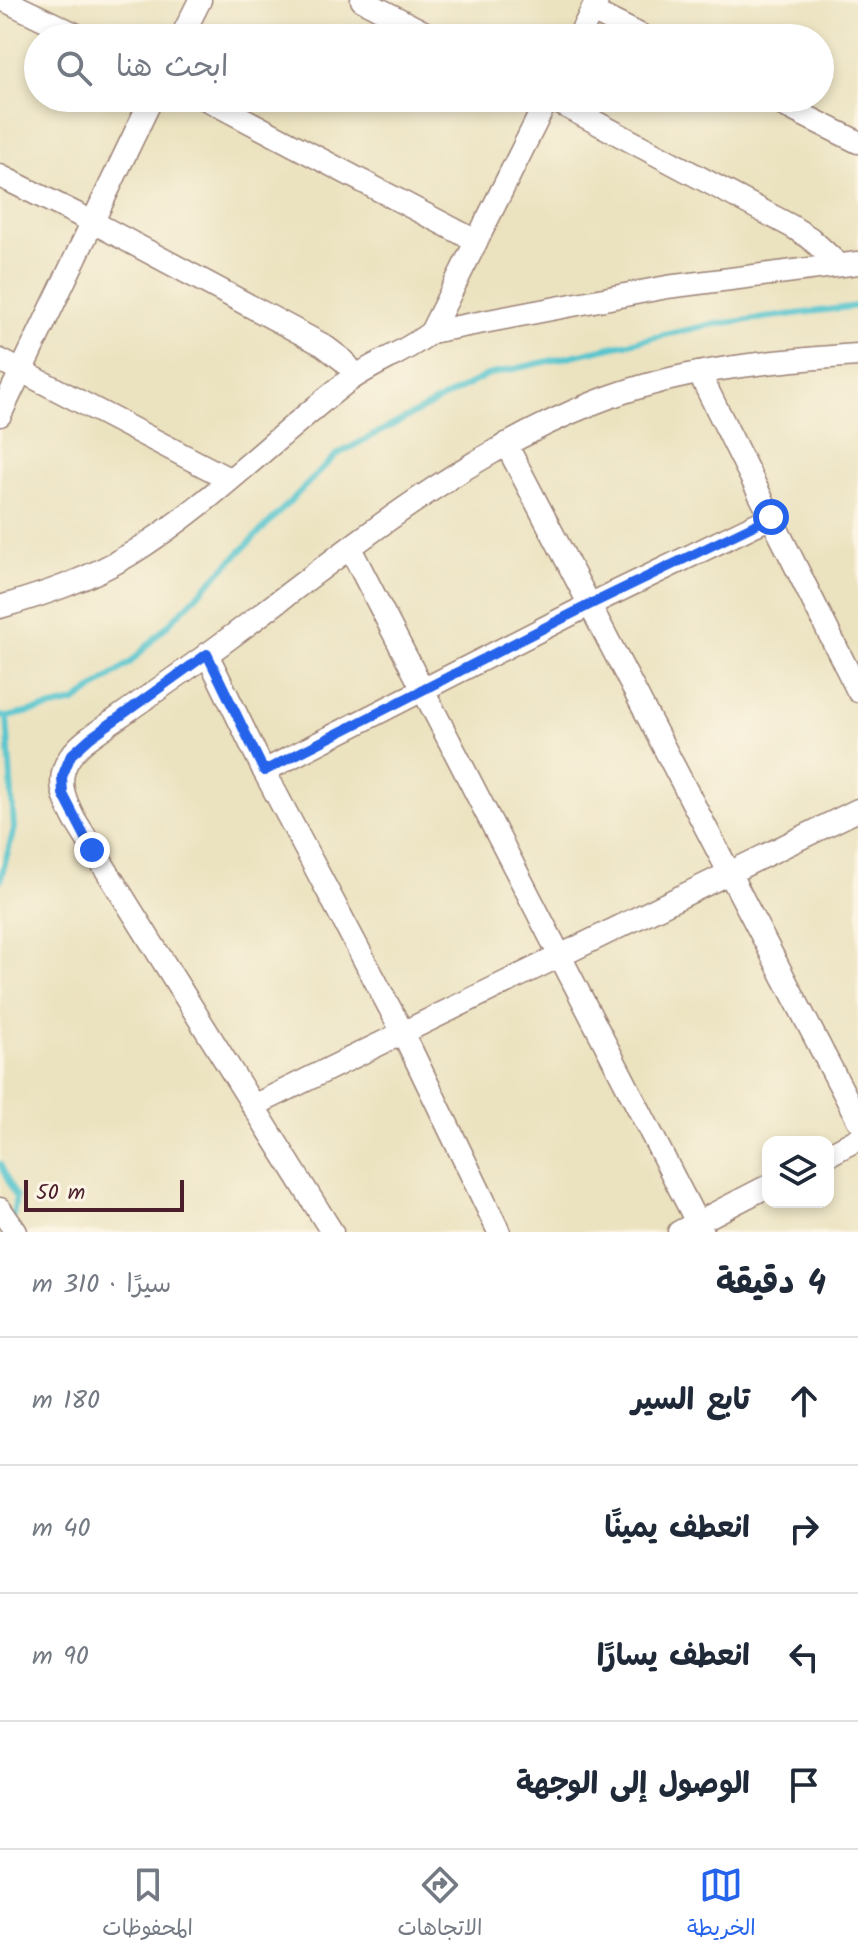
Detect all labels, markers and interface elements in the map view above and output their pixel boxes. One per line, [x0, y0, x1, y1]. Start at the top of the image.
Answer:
search box [24, 24, 834, 112]
text: ابحث هنا [116, 44, 228, 92]
icon: search [52, 46, 96, 90]
route start [753, 499, 789, 535]
route end [74, 832, 110, 868]
map controls [762, 1136, 834, 1208]
button: layers [762, 1136, 834, 1208]
scale bar [24, 1176, 184, 1212]
text: 50 m [36, 1176, 85, 1211]
text: 4 دقيقة [716, 1257, 826, 1311]
text: سيرًا · 310 m [32, 1264, 171, 1306]
text: تابع السير [632, 1377, 750, 1425]
icon: ahead [782, 1379, 826, 1423]
text: 180 m [32, 1380, 100, 1422]
text: انعطف يمينًا [604, 1505, 750, 1553]
icon: right [782, 1507, 826, 1551]
text: 40 m [32, 1508, 90, 1550]
text: انعطف يسارًا [597, 1633, 750, 1681]
icon: left [782, 1635, 826, 1679]
text: 90 m [32, 1636, 89, 1678]
text: الوصول إلى الوجهة [516, 1761, 750, 1809]
icon: arrive [782, 1763, 826, 1807]
tab: المحفوظات [102, 1863, 193, 1947]
tab: الاتجاهات [398, 1863, 482, 1947]
tab: الخريطة [687, 1863, 756, 1947]

